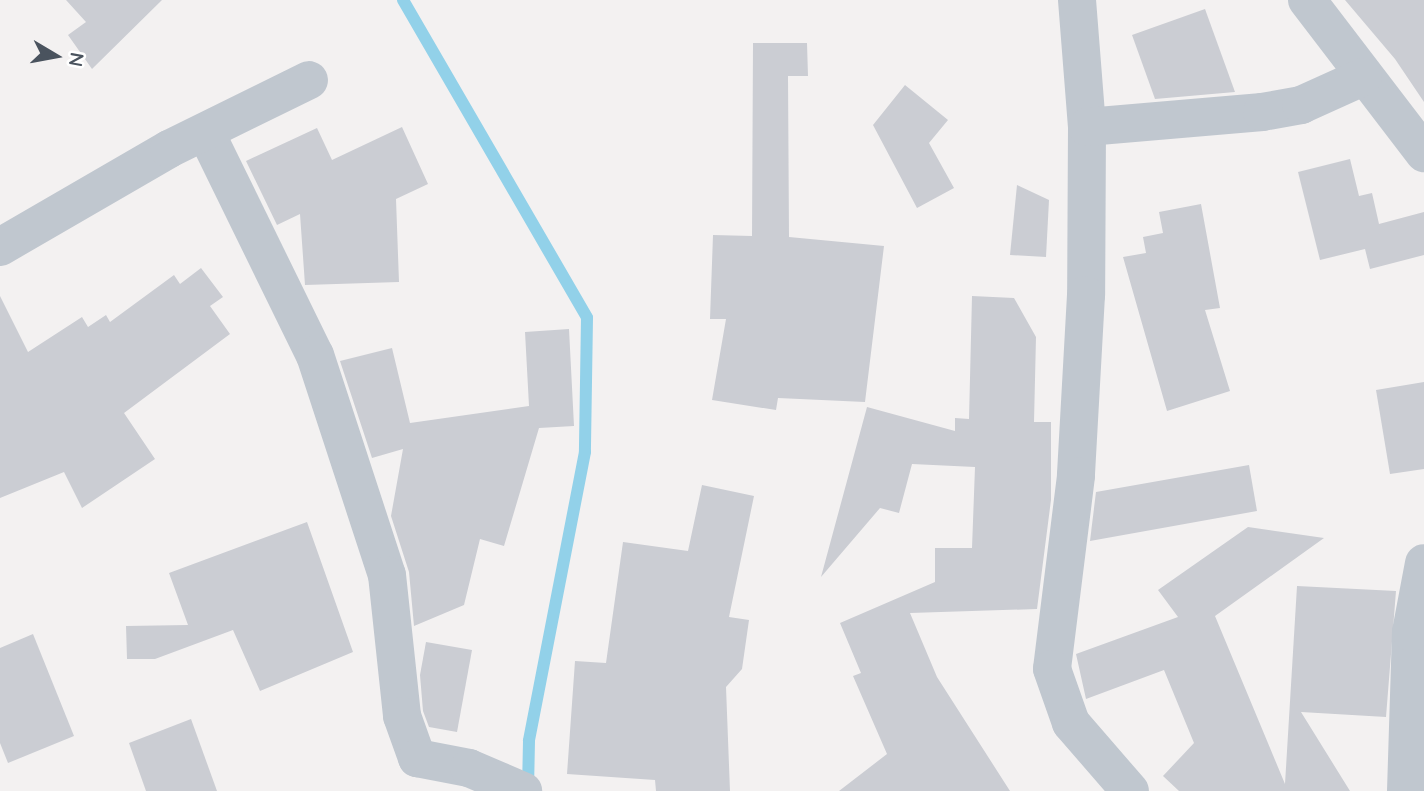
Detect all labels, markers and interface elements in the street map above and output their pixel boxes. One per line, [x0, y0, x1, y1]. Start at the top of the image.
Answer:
north arrow [21, 21, 91, 91]
text: N [64, 51, 90, 69]

